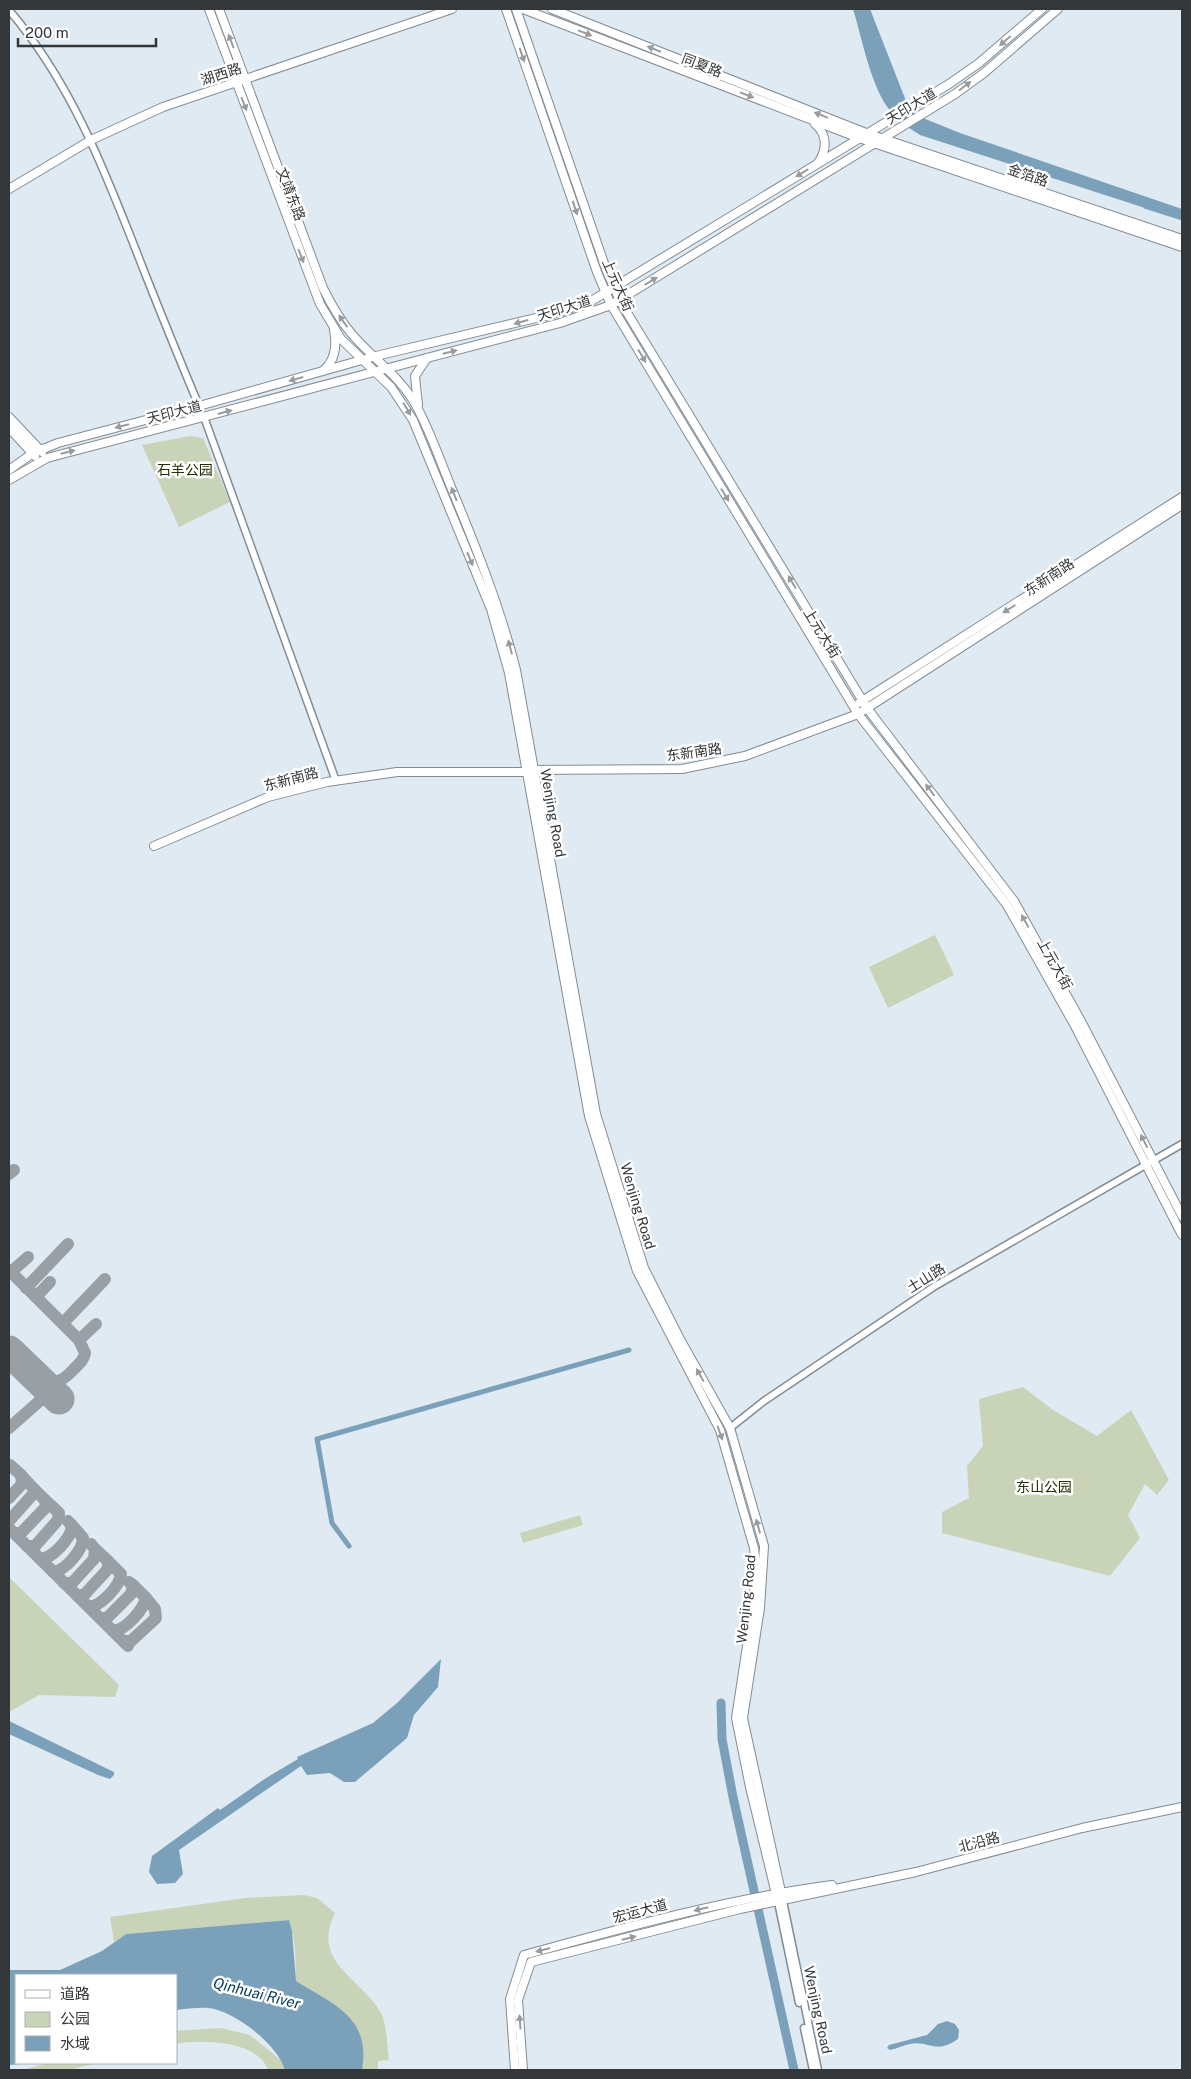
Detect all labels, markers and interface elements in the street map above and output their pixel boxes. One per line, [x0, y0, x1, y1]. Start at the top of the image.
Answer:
scale bar [18, 15, 155, 47]
text: 200 m [25, 24, 69, 41]
one-way arrow [578, 29, 593, 37]
one-way arrow [227, 33, 235, 48]
one-way arrow [999, 35, 1012, 46]
one-way arrow [646, 45, 661, 53]
one-way arrow [518, 48, 526, 63]
street label: 同夏路 [680, 50, 724, 80]
street label: 湖西路 [199, 60, 243, 88]
one-way arrow [958, 81, 972, 91]
street label: 天印大道 [883, 85, 939, 127]
one-way arrow [740, 92, 754, 100]
one-way arrow [240, 97, 248, 111]
one-way arrow [814, 111, 828, 119]
street label: 金箔路 [1006, 161, 1050, 189]
street label: 文靖东路 [273, 165, 309, 223]
one-way arrow [796, 169, 809, 178]
one-way arrow [572, 201, 579, 216]
one-way arrow [297, 249, 305, 264]
street label: 上元大街 [599, 256, 637, 314]
one-way arrow [645, 276, 658, 285]
street label: 天印大道 [535, 292, 593, 324]
one-way arrow [338, 315, 348, 328]
one-way arrow [514, 319, 529, 327]
one-way arrow [442, 348, 457, 356]
one-way arrow [637, 349, 646, 362]
one-way arrow [288, 375, 303, 383]
street label: 天印大道 [145, 397, 203, 427]
one-way arrow [402, 403, 411, 416]
one-way arrow [218, 407, 233, 415]
one-way arrow [114, 422, 129, 430]
one-way arrow [60, 448, 76, 456]
park label: 石羊公园 [157, 462, 213, 478]
one-way arrow [450, 486, 458, 501]
one-way arrow [720, 489, 729, 502]
one-way arrow [466, 552, 474, 567]
street label: 东新南路 [1021, 555, 1077, 599]
one-way arrow [788, 574, 796, 589]
one-way arrow [1002, 604, 1015, 613]
street label: 上元大街 [800, 605, 844, 661]
one-way arrow [506, 639, 514, 654]
street label: 东新南路 [665, 740, 723, 764]
street label: 东新南路 [262, 764, 320, 794]
street label: Wenjing Road [537, 768, 569, 858]
one-way arrow [924, 784, 935, 797]
one-way arrow [1021, 914, 1029, 929]
street label: 上元大街 [1034, 936, 1076, 992]
one-way arrow [1140, 1134, 1148, 1148]
street label: Wenjing Road [617, 1161, 659, 1251]
street label: 土山路 [904, 1260, 948, 1296]
one-way arrow [696, 1368, 704, 1383]
one-way arrow [716, 1426, 724, 1441]
park label: 东山公园 [1016, 1479, 1072, 1495]
one-way arrow [753, 1518, 761, 1533]
street label: Wenjing Road [733, 1554, 759, 1644]
street label: 北沿路 [957, 1829, 1001, 1855]
street label: 宏运大道 [611, 1896, 669, 1926]
one-way arrow [693, 1905, 708, 1913]
one-way arrow [621, 1934, 636, 1942]
one-way arrow [536, 1946, 551, 1954]
street label: Wenjing Road [801, 1965, 835, 2055]
legend [15, 1974, 178, 2064]
water label: Qinhuai River [212, 1974, 303, 2012]
text: 道路 [60, 1985, 90, 2002]
text: 公园 [60, 2010, 90, 2027]
one-way arrow [516, 2013, 524, 2029]
text: 水域 [60, 2035, 90, 2052]

